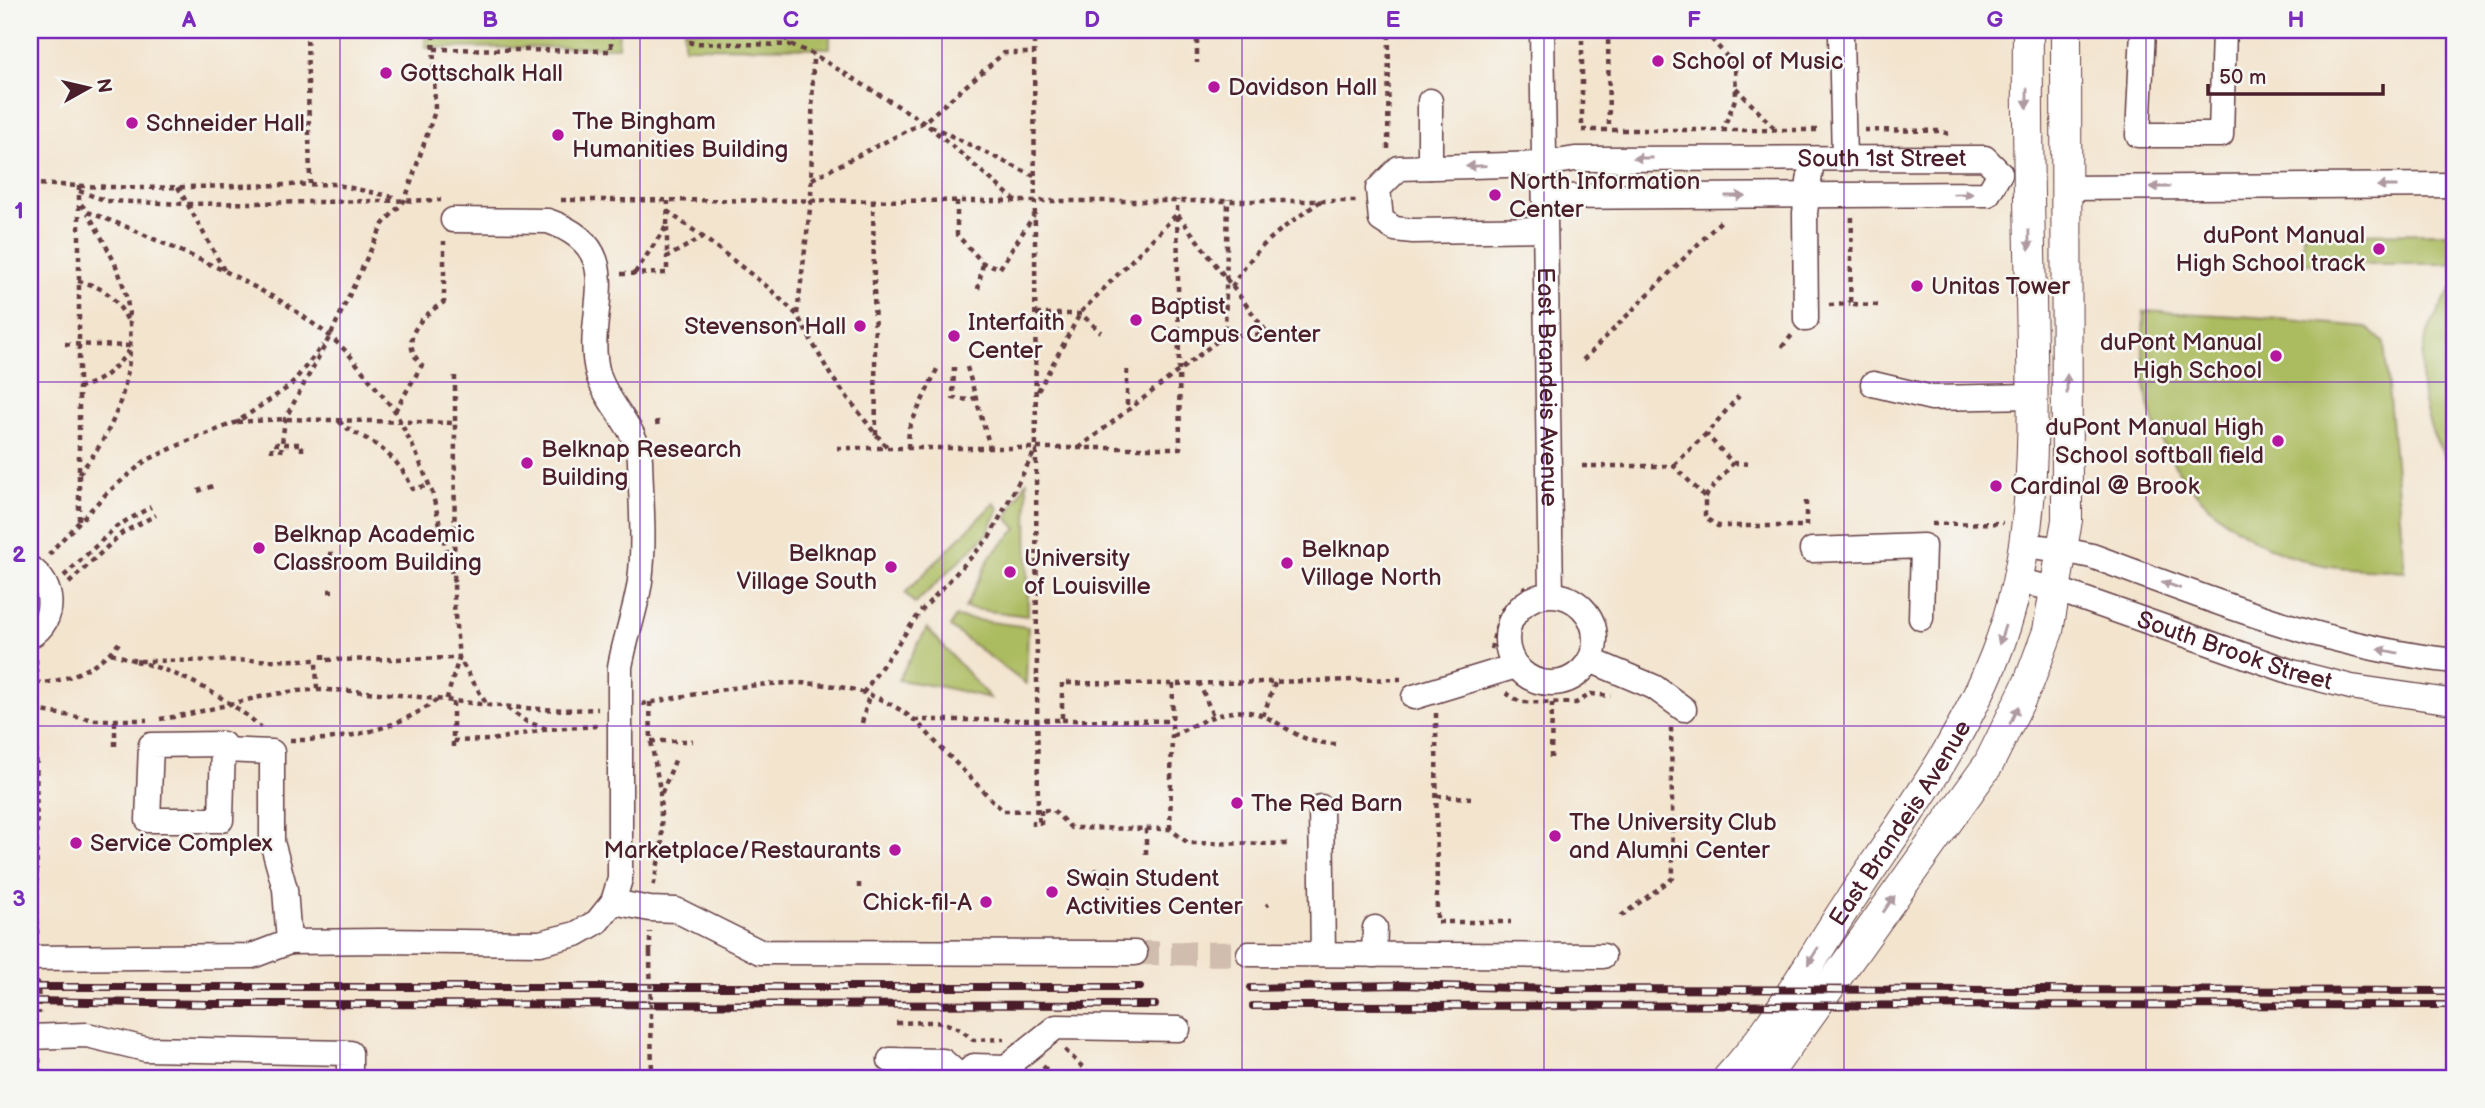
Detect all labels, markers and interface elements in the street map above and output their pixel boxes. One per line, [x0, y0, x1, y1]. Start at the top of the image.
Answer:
text: A [181, 6, 197, 34]
text: B [482, 6, 498, 34]
text: C [783, 6, 799, 34]
text: D [1084, 6, 1100, 34]
text: E [1386, 6, 1401, 34]
text: F [1687, 6, 1701, 34]
text: G [1987, 6, 2004, 34]
text: H [2287, 6, 2305, 34]
place label: School of Music [1672, 47, 1843, 76]
north arrow [52, 52, 122, 122]
scale bar [2208, 52, 2384, 96]
marker: School of Music [1650, 53, 1666, 69]
place label: Gottschalk Hall [400, 59, 563, 88]
marker: Gottschalk Hall [378, 65, 394, 81]
text: 50 m [2219, 65, 2266, 90]
place label: Davidson Hall [1228, 73, 1377, 102]
text: N [91, 77, 116, 95]
marker: Davidson Hall [1206, 79, 1222, 95]
one-way arrow [2021, 87, 2033, 109]
place label: The Bingham Humanities Building [572, 107, 788, 164]
place label: Schneider Hall [146, 109, 305, 138]
marker: Schneider Hall [124, 115, 140, 131]
marker: The Bingham Humanities Building [550, 127, 566, 143]
street label: South 1st Street [1797, 144, 1967, 173]
one-way arrow [1632, 152, 1654, 164]
one-way arrow [1465, 160, 1487, 171]
place label: North Information Center [1509, 167, 1700, 224]
one-way arrow [2376, 180, 2398, 192]
one-way arrow [2148, 181, 2170, 193]
marker: North Information Center [1487, 187, 1503, 203]
one-way arrow [1952, 189, 1974, 200]
one-way arrow [1725, 190, 1747, 202]
text: 1 [14, 197, 24, 225]
place label: duPont Manual High School track [2175, 221, 2365, 278]
one-way arrow [2024, 229, 2035, 251]
marker: duPont Manual High School track [2371, 241, 2387, 257]
street label: East Brandeis Avenue [1531, 267, 1564, 507]
place label: Unitas Tower [1931, 272, 2070, 301]
marker: Unitas Tower [1909, 278, 1925, 294]
place label: Baptist Campus Center [1150, 292, 1321, 349]
place label: Interfaith Center [968, 308, 1065, 365]
place label: Stevenson Hall [684, 312, 846, 341]
marker: Baptist Campus Center [1128, 312, 1144, 328]
marker: Stevenson Hall [852, 318, 868, 334]
marker: Interfaith Center [946, 328, 962, 344]
place label: duPont Manual High School [2100, 328, 2262, 385]
marker: duPont Manual High School [2268, 348, 2284, 364]
one-way arrow [2061, 372, 2073, 394]
place label: duPont Manual High School softball field [2045, 413, 2264, 470]
marker: duPont Manual High School softball field [2270, 433, 2286, 449]
place label: Belknap Research Building [541, 435, 742, 492]
marker: Belknap Research Building [519, 455, 535, 471]
place label: Cardinal @ Brook [2010, 472, 2200, 501]
marker: Cardinal @ Brook [1988, 478, 2004, 494]
place label: Belknap Academic Classroom Building [273, 520, 482, 577]
place label: Belknap Village North [1301, 535, 1441, 592]
place label: Belknap Village South [736, 539, 877, 596]
marker: Belknap Academic Classroom Building [251, 540, 267, 556]
text: 2 [12, 541, 26, 569]
place label: University of Louisville [1024, 544, 1151, 601]
marker: Belknap Village North [1279, 555, 1295, 571]
marker: Belknap Village South [883, 559, 899, 575]
marker: University of Louisville [1002, 564, 1018, 580]
one-way arrow [2160, 579, 2181, 590]
street label: South Brook Street [2133, 604, 2336, 696]
one-way arrow [1996, 624, 2007, 645]
one-way arrow [2377, 645, 2399, 656]
one-way arrow [2008, 705, 2019, 725]
street label: East Brandeis Avenue [1823, 715, 1977, 931]
place label: The Red Barn [1251, 789, 1403, 818]
marker: The Red Barn [1229, 795, 1245, 811]
place label: The University Club and Alumni Center [1569, 808, 1777, 865]
marker: The University Club and Alumni Center [1547, 828, 1563, 844]
place label: Service Complex [90, 829, 273, 858]
marker: Service Complex [68, 835, 84, 851]
place label: Marketplace/Restaurants [603, 836, 881, 865]
marker: Marketplace/Restaurants [887, 842, 903, 858]
place label: Swain Student Activities Center [1066, 864, 1243, 921]
marker: Swain Student Activities Center [1044, 884, 1060, 900]
text: 3 [12, 885, 26, 913]
place label: Chick-fil-A [863, 888, 972, 917]
marker: Chick-fil-A [978, 894, 994, 910]
one-way arrow [1882, 895, 1896, 913]
one-way arrow [1806, 947, 1819, 966]

